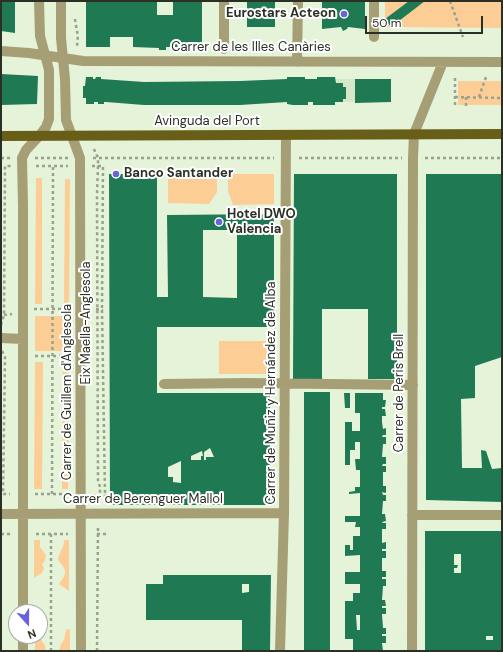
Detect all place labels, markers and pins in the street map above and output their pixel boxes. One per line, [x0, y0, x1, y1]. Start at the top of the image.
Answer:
place label: Eurostars Acteon [226, 6, 336, 22]
marker: Eurostars Acteon [339, 9, 349, 19]
place label: Banco Santander [124, 166, 233, 182]
marker: Banco Santander [111, 169, 121, 179]
place label: Hotel DWO Valencia [227, 207, 296, 238]
marker: Hotel DWO Valencia [214, 217, 224, 227]

